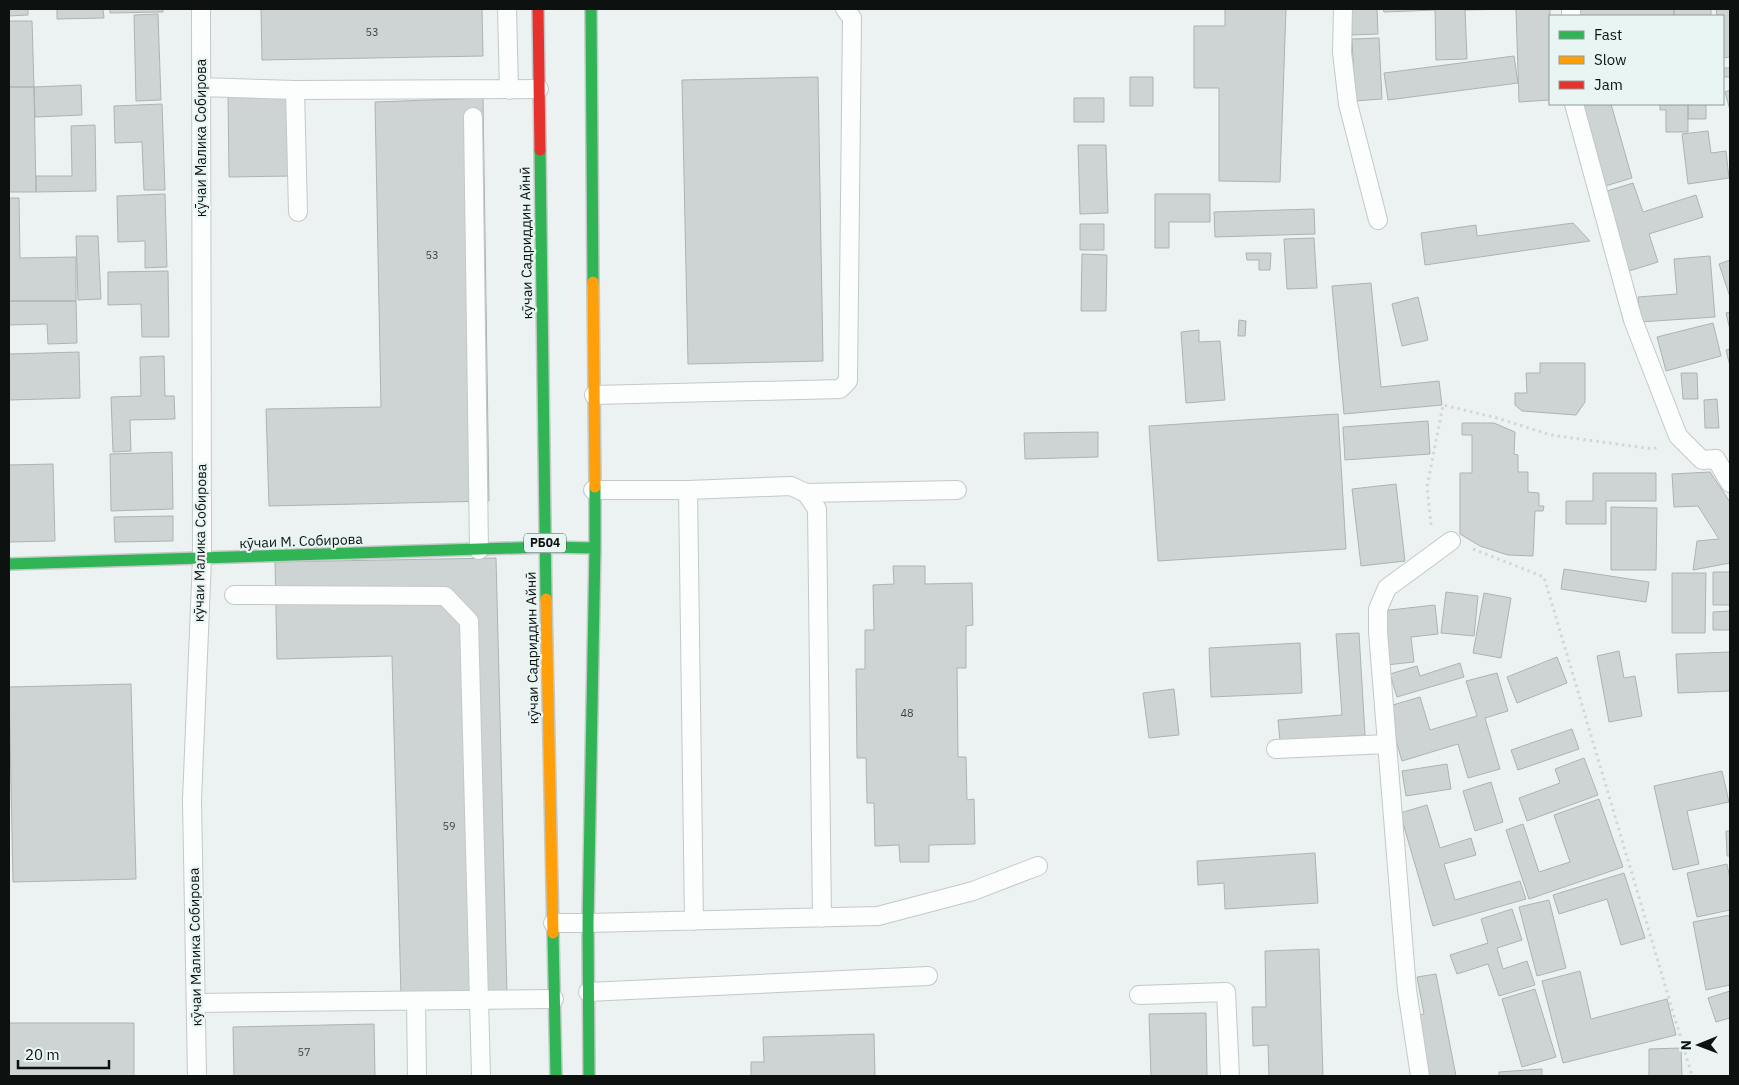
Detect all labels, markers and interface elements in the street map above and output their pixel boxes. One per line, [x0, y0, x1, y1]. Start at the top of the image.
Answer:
legend [1549, 15, 1724, 105]
house number: 53 [365, 25, 379, 39]
text: Fast [1594, 25, 1622, 44]
text: Slow [1594, 50, 1627, 69]
street label: кӯчаи Малика Собирова [192, 58, 210, 217]
text: Jam [1594, 75, 1623, 94]
street label: кӯчаи Садриддин Айнӣ [516, 166, 536, 320]
house number: 53 [425, 248, 439, 262]
street label: кӯчаи Малика Собирова [190, 463, 210, 622]
street label: кӯчаи М. Собирова [239, 530, 364, 552]
road number: РБ04 [524, 534, 566, 552]
street label: кӯчаи Садриддин Айнӣ [522, 571, 542, 725]
house number: 48 [900, 706, 914, 720]
house number: 59 [442, 819, 456, 833]
street label: кӯчаи Малика Собирова [185, 867, 205, 1026]
north arrow [1674, 1020, 1724, 1070]
scale bar [18, 1038, 109, 1070]
text: N [1677, 1040, 1695, 1050]
text: 20 m [25, 1045, 60, 1064]
house number: 57 [297, 1045, 311, 1059]

